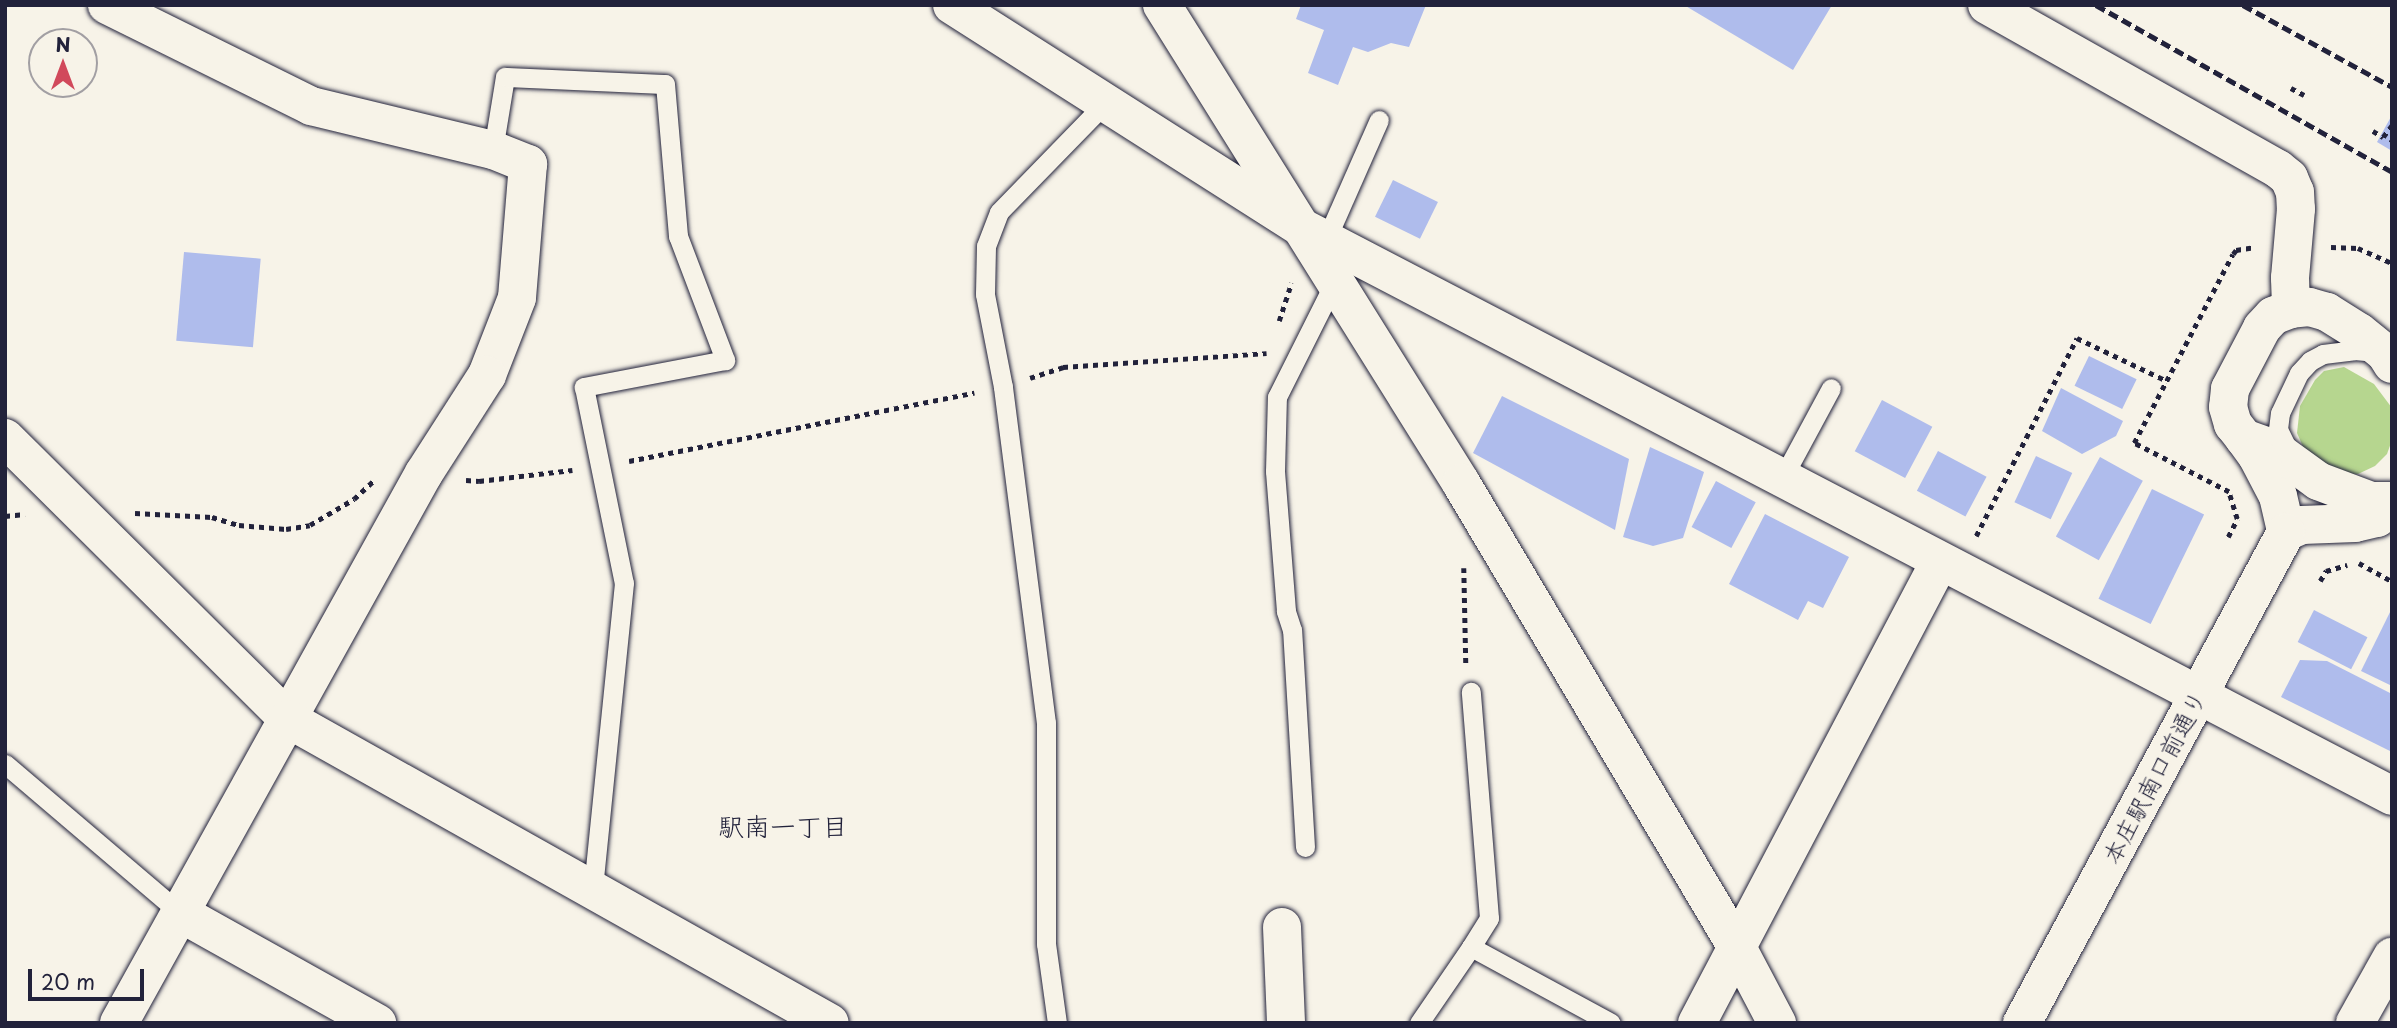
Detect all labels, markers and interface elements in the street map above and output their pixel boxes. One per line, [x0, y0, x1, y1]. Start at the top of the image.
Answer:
north arrow [28, 28, 98, 98]
text: N [55, 30, 71, 58]
street label: 本庄駅南口前通り [2096, 685, 2212, 869]
district label: 駅南一丁目 [718, 810, 848, 842]
scale bar [32, 954, 147, 998]
text: 20 m [41, 965, 95, 997]

